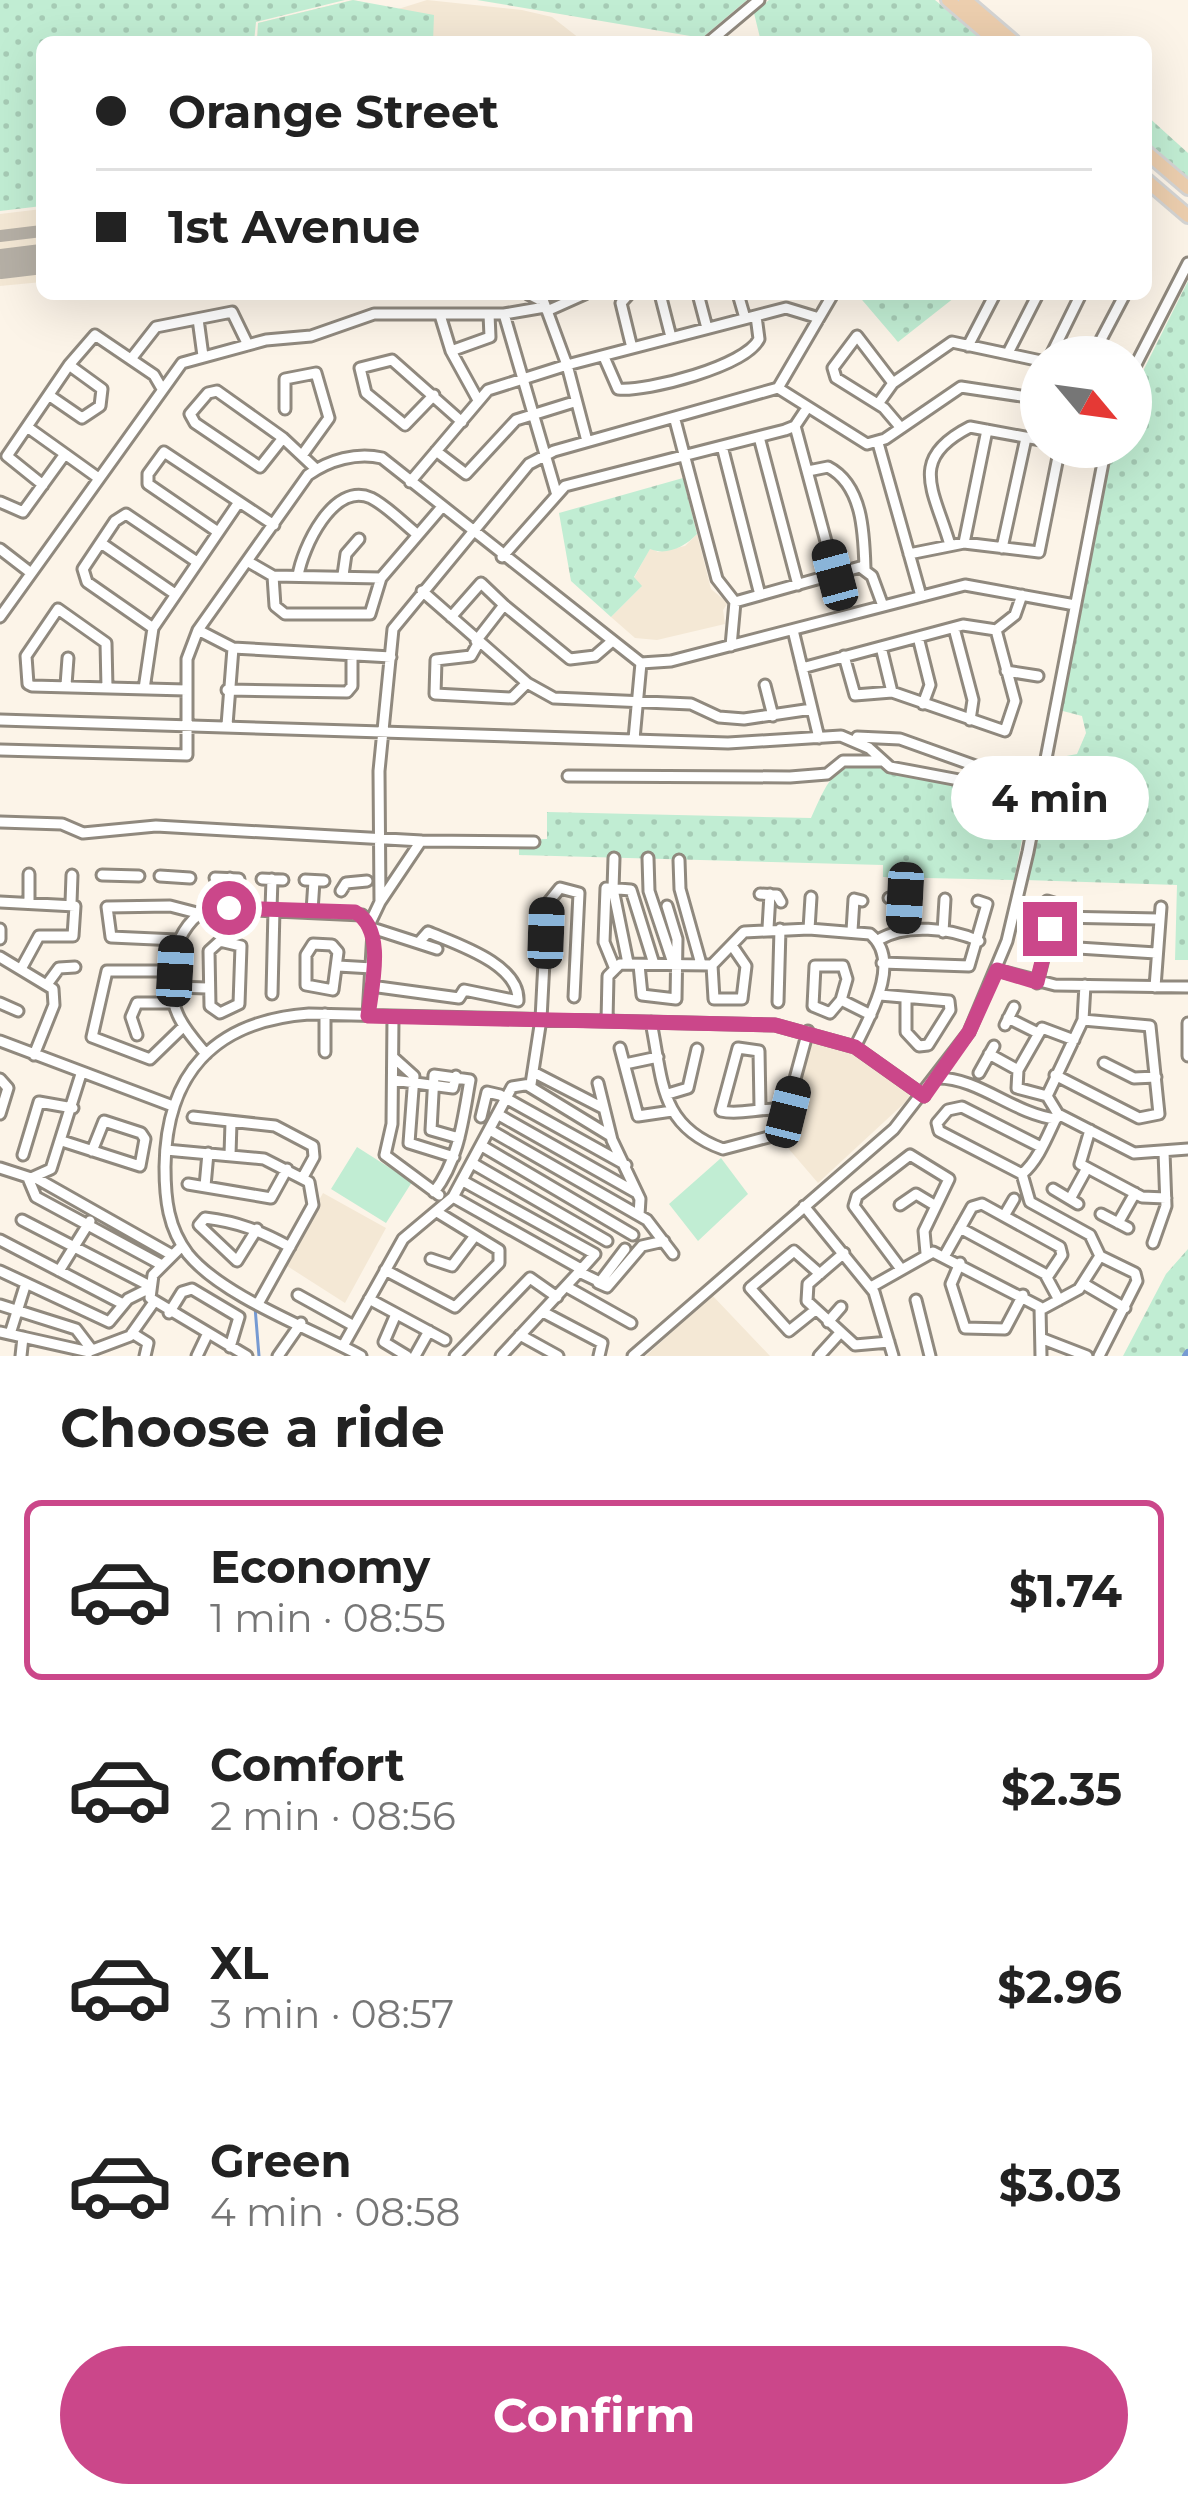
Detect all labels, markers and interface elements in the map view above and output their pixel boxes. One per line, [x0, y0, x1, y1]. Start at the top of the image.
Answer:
text: Orange Street [168, 84, 499, 139]
text: 1st Avenue [168, 199, 420, 254]
north arrow [1020, 336, 1152, 468]
map controls [1020, 336, 1152, 468]
car [808, 536, 862, 614]
callout: 4 min [951, 755, 1149, 839]
text: 4 min [991, 774, 1109, 822]
car [885, 861, 925, 935]
route start [202, 881, 256, 935]
car [527, 896, 565, 970]
route end [1023, 902, 1077, 956]
car [155, 934, 195, 1008]
car [762, 1073, 814, 1151]
text: Choose a ride [60, 1395, 445, 1461]
icon: car [66, 1536, 174, 1644]
text: Economy [210, 1539, 430, 1594]
text: $1.74 [1009, 1563, 1122, 1618]
text: 1 min · 08:55 [210, 1594, 446, 1642]
icon: car [66, 1734, 174, 1842]
text: Comfort [210, 1737, 405, 1792]
text: $2.35 [1001, 1761, 1122, 1816]
text: 2 min · 08:56 [210, 1792, 456, 1840]
icon: car [66, 1932, 174, 2040]
text: XL [210, 1935, 268, 1990]
text: $2.96 [997, 1959, 1122, 2014]
text: 3 min · 08:57 [210, 1990, 454, 2038]
icon: car [66, 2130, 174, 2238]
text: Green [210, 2133, 352, 2188]
text: $3.03 [999, 2157, 1122, 2212]
text: 4 min · 08:58 [210, 2188, 460, 2236]
button: Confirm [60, 2346, 1128, 2484]

